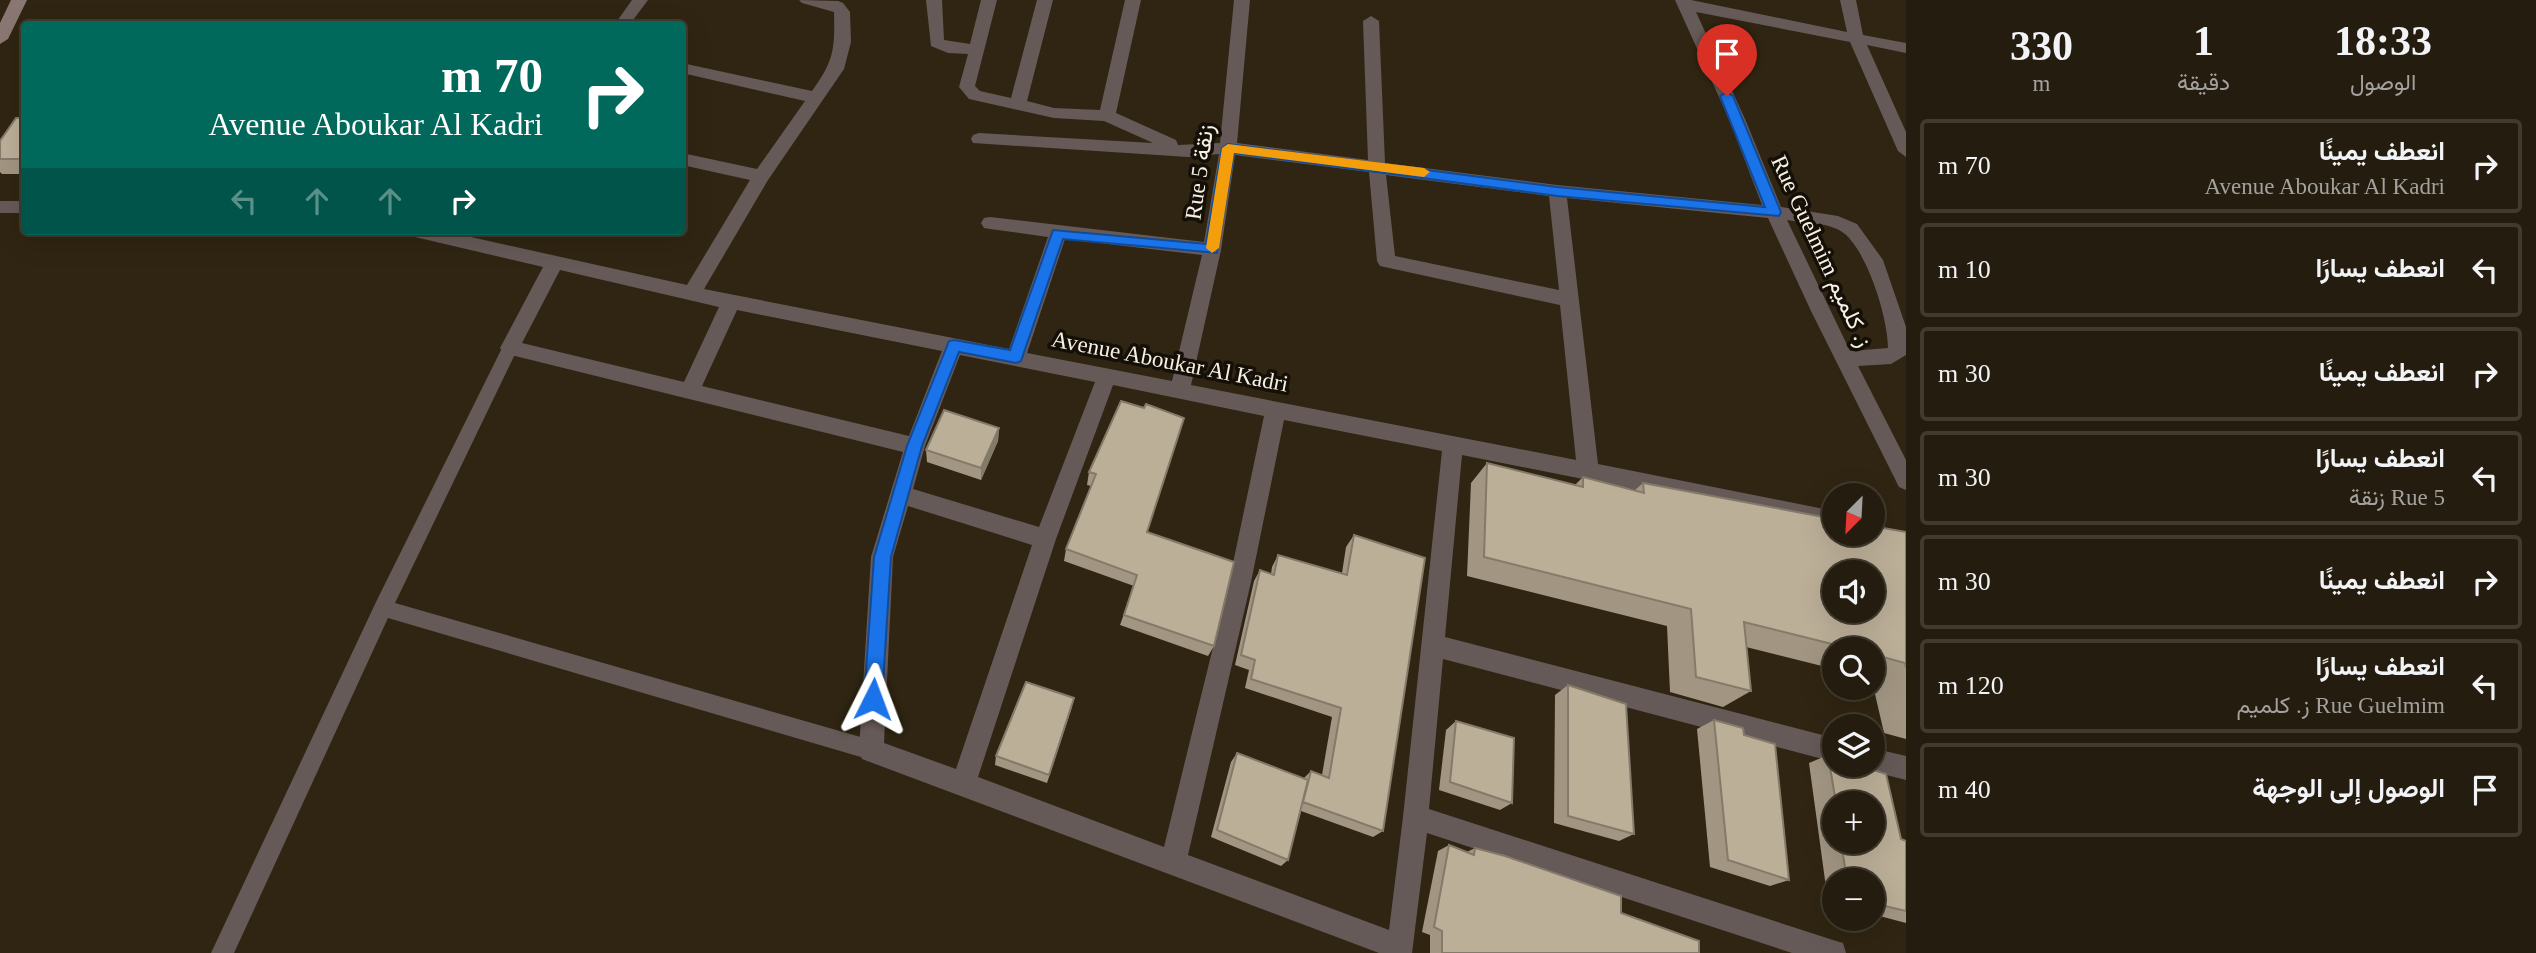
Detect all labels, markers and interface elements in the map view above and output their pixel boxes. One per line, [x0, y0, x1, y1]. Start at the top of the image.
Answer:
text: 1 [2193, 18, 2214, 64]
text: 18:33 [2334, 18, 2432, 64]
text: 330 [2010, 23, 2073, 69]
pin [1697, 24, 1757, 96]
icon: arrive [1708, 35, 1746, 73]
text: 70 m [441, 48, 543, 103]
icon: right [567, 49, 658, 140]
text: دقيقة [2177, 70, 2230, 95]
text: الوصول [2350, 70, 2416, 95]
text: m [2033, 71, 2050, 96]
text: Avenue Aboukar Al Kadri [209, 106, 543, 142]
street label: Rue 5 زنقة [1180, 123, 1221, 222]
text: انعطف يمينًا [2319, 137, 2445, 166]
icon: right [2466, 147, 2504, 185]
street label: Rue Guelmim ز. كلميم [1764, 151, 1877, 352]
text: 70 m [1938, 151, 1991, 180]
text: Avenue Aboukar Al Kadri [2205, 174, 2445, 199]
icon: left [225, 182, 263, 220]
icon: ahead [298, 182, 336, 220]
icon: ahead [371, 182, 409, 220]
icon: right [444, 182, 482, 220]
icon: left [2466, 251, 2504, 289]
text: انعطف يسارًا [2315, 254, 2445, 283]
text: 10 m [1938, 255, 1991, 284]
street label: Avenue Aboukar Al Kadri [1050, 326, 1290, 397]
icon: right [2466, 355, 2504, 393]
text: انعطف يمينًا [2319, 358, 2445, 387]
text: 30 m [1938, 359, 1991, 388]
text: انعطف يسارًا [2315, 444, 2445, 473]
icon: left [2466, 459, 2504, 497]
text: 30 m [1938, 463, 1991, 492]
north arrow [1822, 483, 1885, 546]
map controls [1822, 483, 1885, 931]
text: Rue 5 زنقة [2349, 485, 2445, 510]
button: sound [1822, 560, 1885, 623]
icon: right [2466, 563, 2504, 601]
text: انعطف يمينًا [2319, 566, 2445, 595]
text: 30 m [1938, 567, 1991, 596]
button: search [1822, 637, 1885, 700]
text: انعطف يسارًا [2315, 652, 2445, 681]
position arrow [836, 662, 910, 736]
icon: left [2466, 667, 2504, 705]
text: 120 m [1938, 671, 2004, 700]
text: Rue Guelmim ز. كلميم [2237, 693, 2445, 718]
button: layers [1822, 714, 1885, 777]
icon: arrive [2466, 771, 2504, 809]
text: الوصول إلى الوجهة [2252, 774, 2445, 803]
text: 40 m [1938, 775, 1991, 804]
button: + [1822, 791, 1885, 854]
button: − [1822, 868, 1885, 931]

